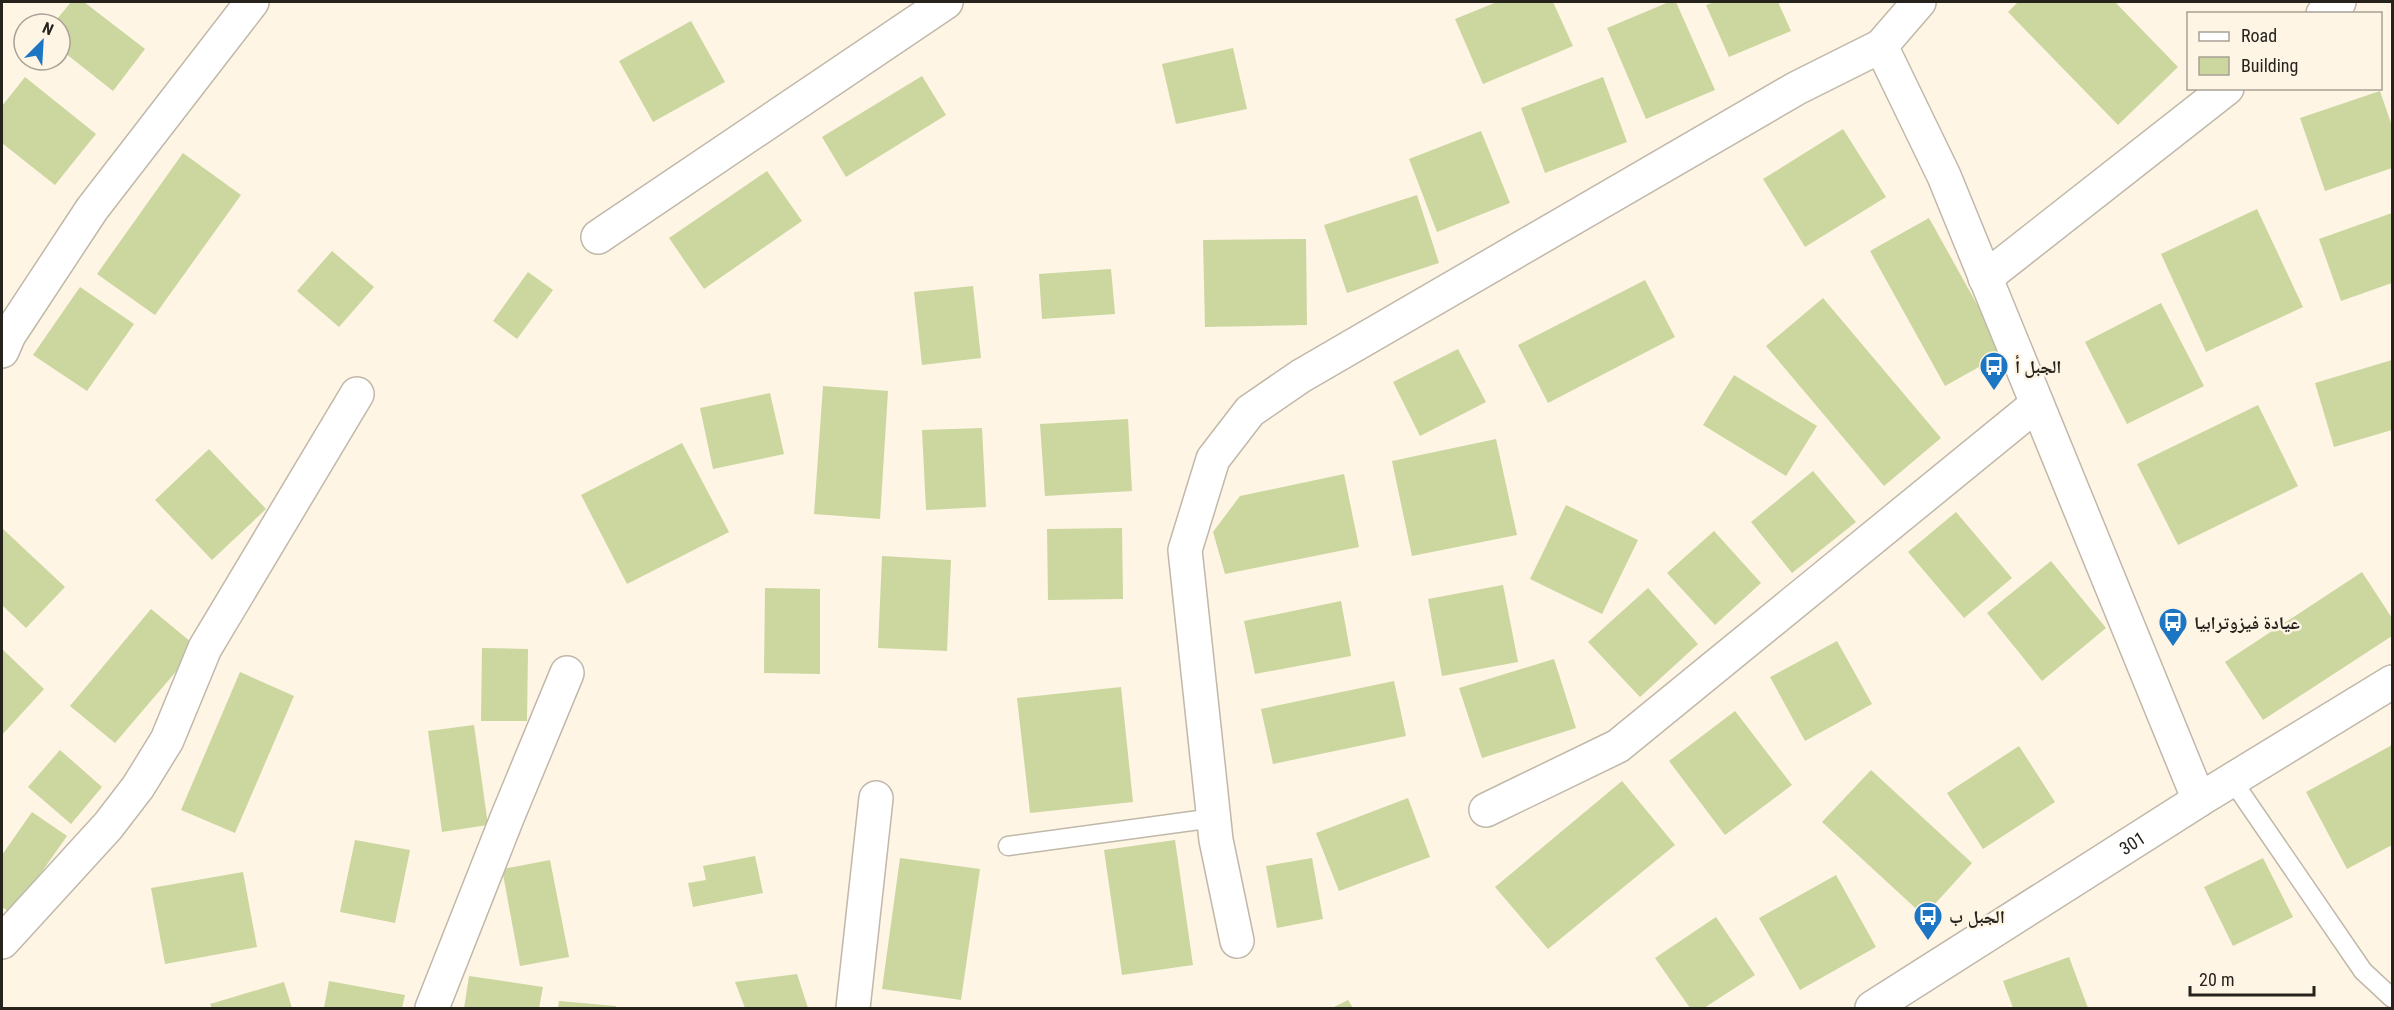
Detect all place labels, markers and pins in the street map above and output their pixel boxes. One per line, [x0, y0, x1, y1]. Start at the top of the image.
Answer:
bus stop icon: الجبل أ [1978, 350, 2010, 392]
place label: الجبل أ [2015, 355, 2061, 378]
bus stop icon: عيادة فيزوترابيا [2157, 606, 2189, 648]
place label: عيادة فيزوترابيا [2194, 612, 2300, 633]
bus stop icon: الجبل ب [1912, 900, 1944, 942]
place label: الجبل ب [1949, 906, 2005, 928]

